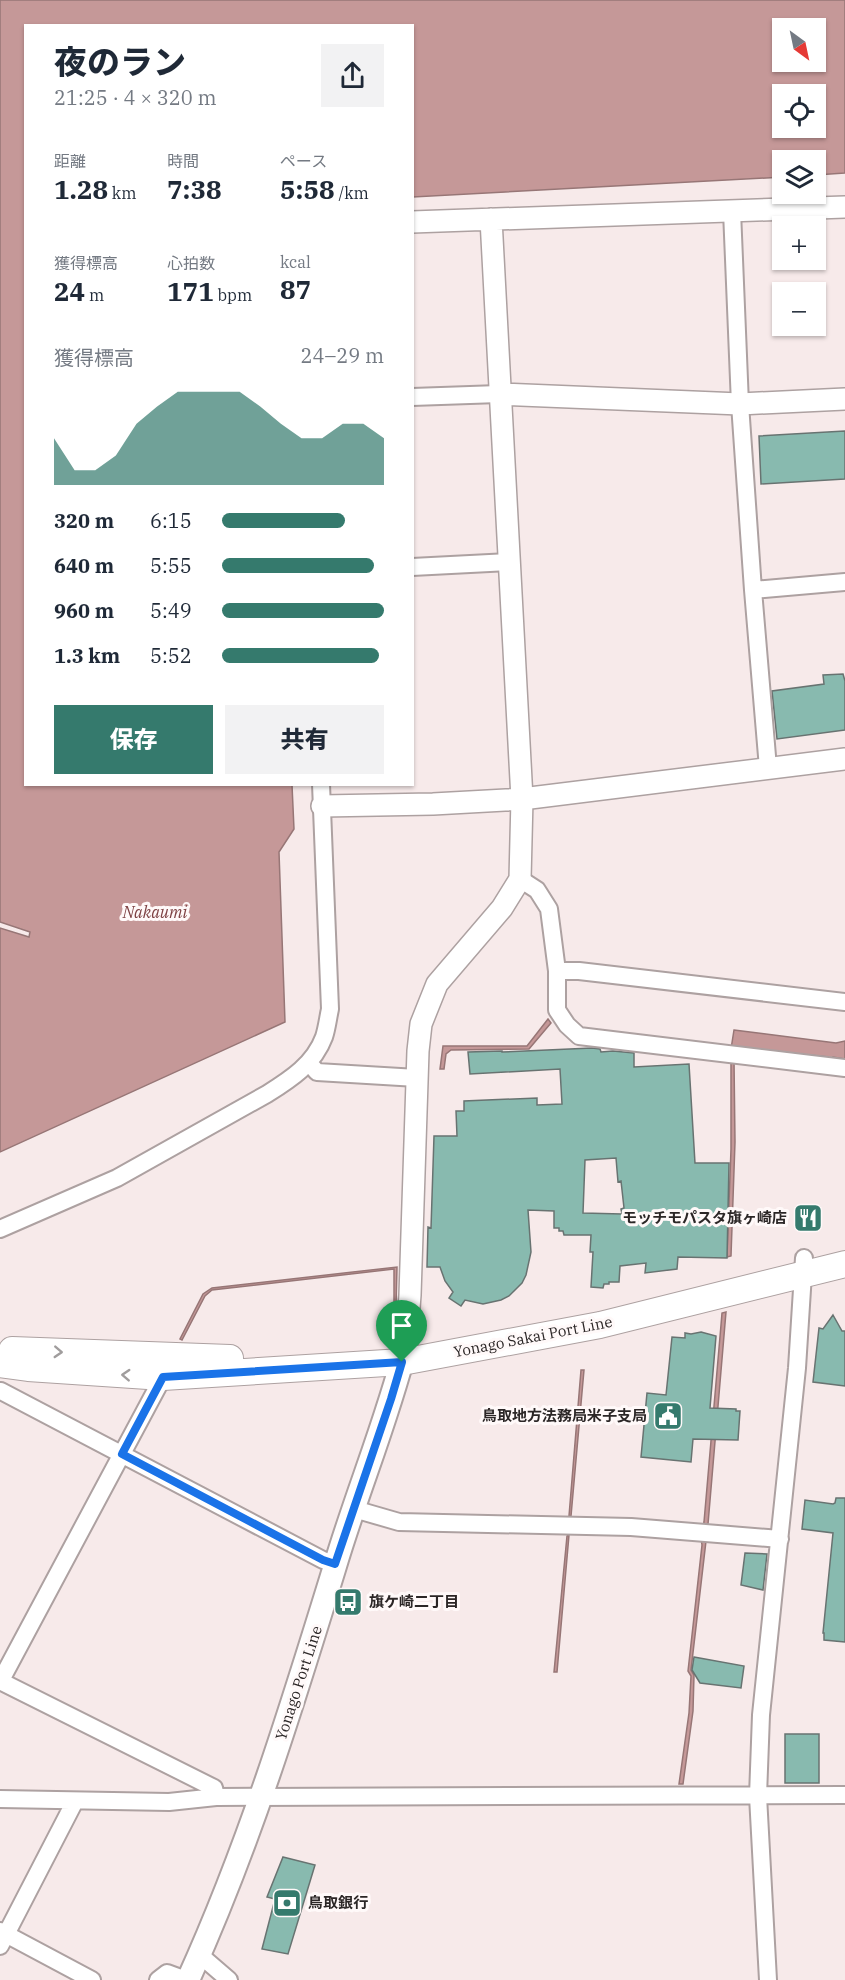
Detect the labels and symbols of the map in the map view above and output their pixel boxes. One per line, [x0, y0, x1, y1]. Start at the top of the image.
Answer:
north arrow [772, 18, 826, 72]
water label: Nakaumi [122, 902, 187, 922]
restaurant icon: モッチモパスタ旗ヶ崎店 [792, 1202, 824, 1234]
place label: モッチモパスタ旗ヶ崎店 [622, 1208, 787, 1227]
pin [376, 1300, 427, 1362]
street label: Yonago Sakai Port Line [452, 1312, 614, 1361]
one-way arrow [54, 1346, 63, 1358]
one-way arrow [121, 1368, 130, 1381]
public building icon: 鳥取地方法務局米子支局 [652, 1400, 684, 1432]
place label: 鳥取地方法務局米子支局 [482, 1406, 647, 1425]
bus stop icon: 旗ケ崎二丁目 [332, 1586, 364, 1618]
place label: 旗ケ崎二丁目 [369, 1592, 459, 1611]
street label: Yonago Port Line [271, 1623, 326, 1742]
bank icon: 鳥取銀行 [271, 1887, 303, 1919]
place label: 鳥取銀行 [308, 1893, 368, 1912]

